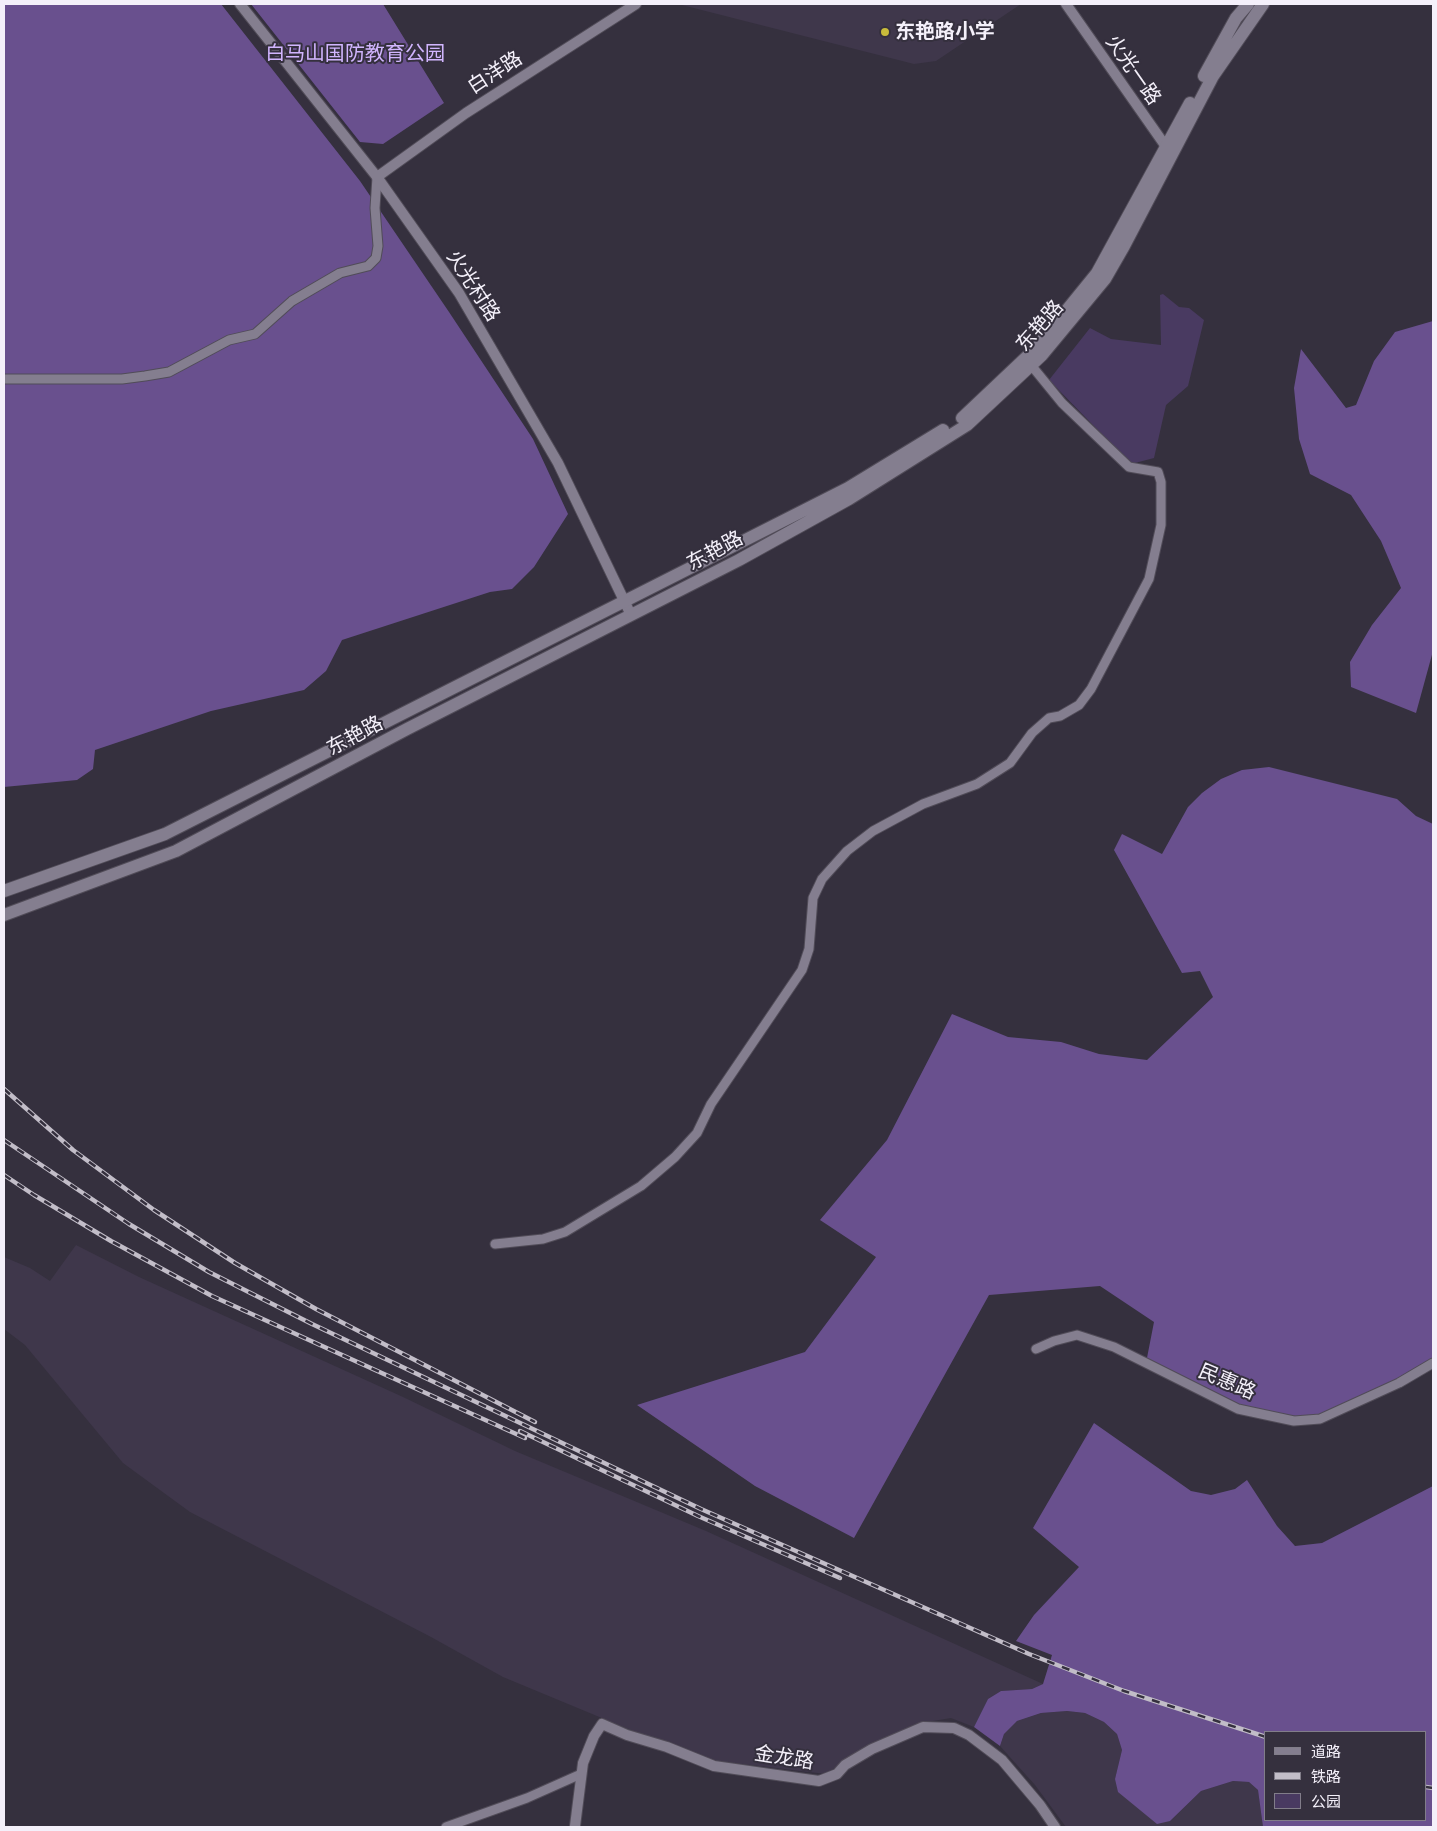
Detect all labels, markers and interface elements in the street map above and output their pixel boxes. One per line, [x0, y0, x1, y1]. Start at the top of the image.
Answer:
place label: 东艳路小学 [895, 20, 995, 44]
marker: 东艳路小学 [879, 26, 891, 38]
street label: 火光一路 [1100, 30, 1166, 110]
park label: 白马山国防教育公园 [265, 42, 445, 66]
street label: 白洋路 [463, 47, 527, 99]
street label: 火光村路 [441, 246, 505, 326]
street label: 东艳路 [1011, 295, 1069, 357]
street label: 东艳路 [683, 526, 747, 576]
street label: 东艳路 [323, 711, 387, 761]
street label: 民惠路 [1195, 1359, 1259, 1405]
legend [1264, 1731, 1427, 1821]
street label: 金龙路 [752, 1741, 816, 1775]
text: 道路 [1311, 1745, 1341, 1760]
text: 铁路 [1311, 1770, 1341, 1785]
text: 公园 [1311, 1795, 1341, 1810]

